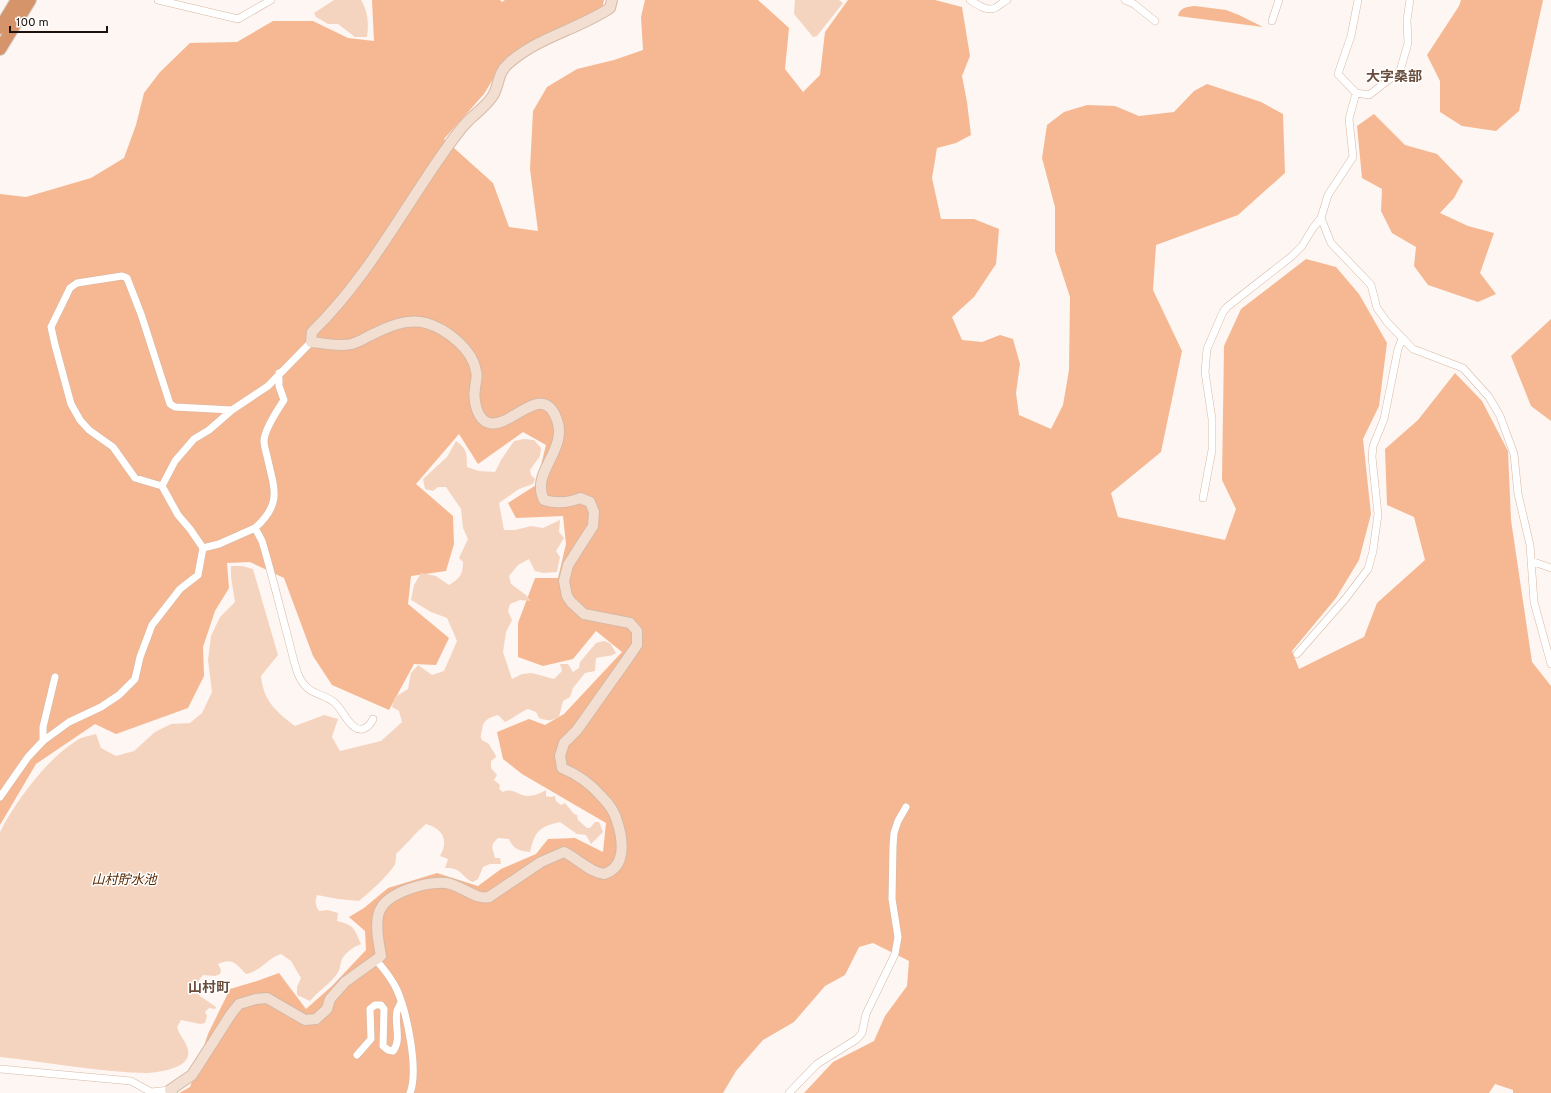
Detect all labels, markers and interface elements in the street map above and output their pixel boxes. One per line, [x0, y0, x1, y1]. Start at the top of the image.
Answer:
scale bar [10, 8, 107, 34]
text: 100 m [16, 15, 49, 31]
district label: 大字桑部 [1366, 69, 1422, 86]
water label: 山村貯水池 [91, 873, 158, 889]
district label: 山村町 [188, 979, 230, 997]

